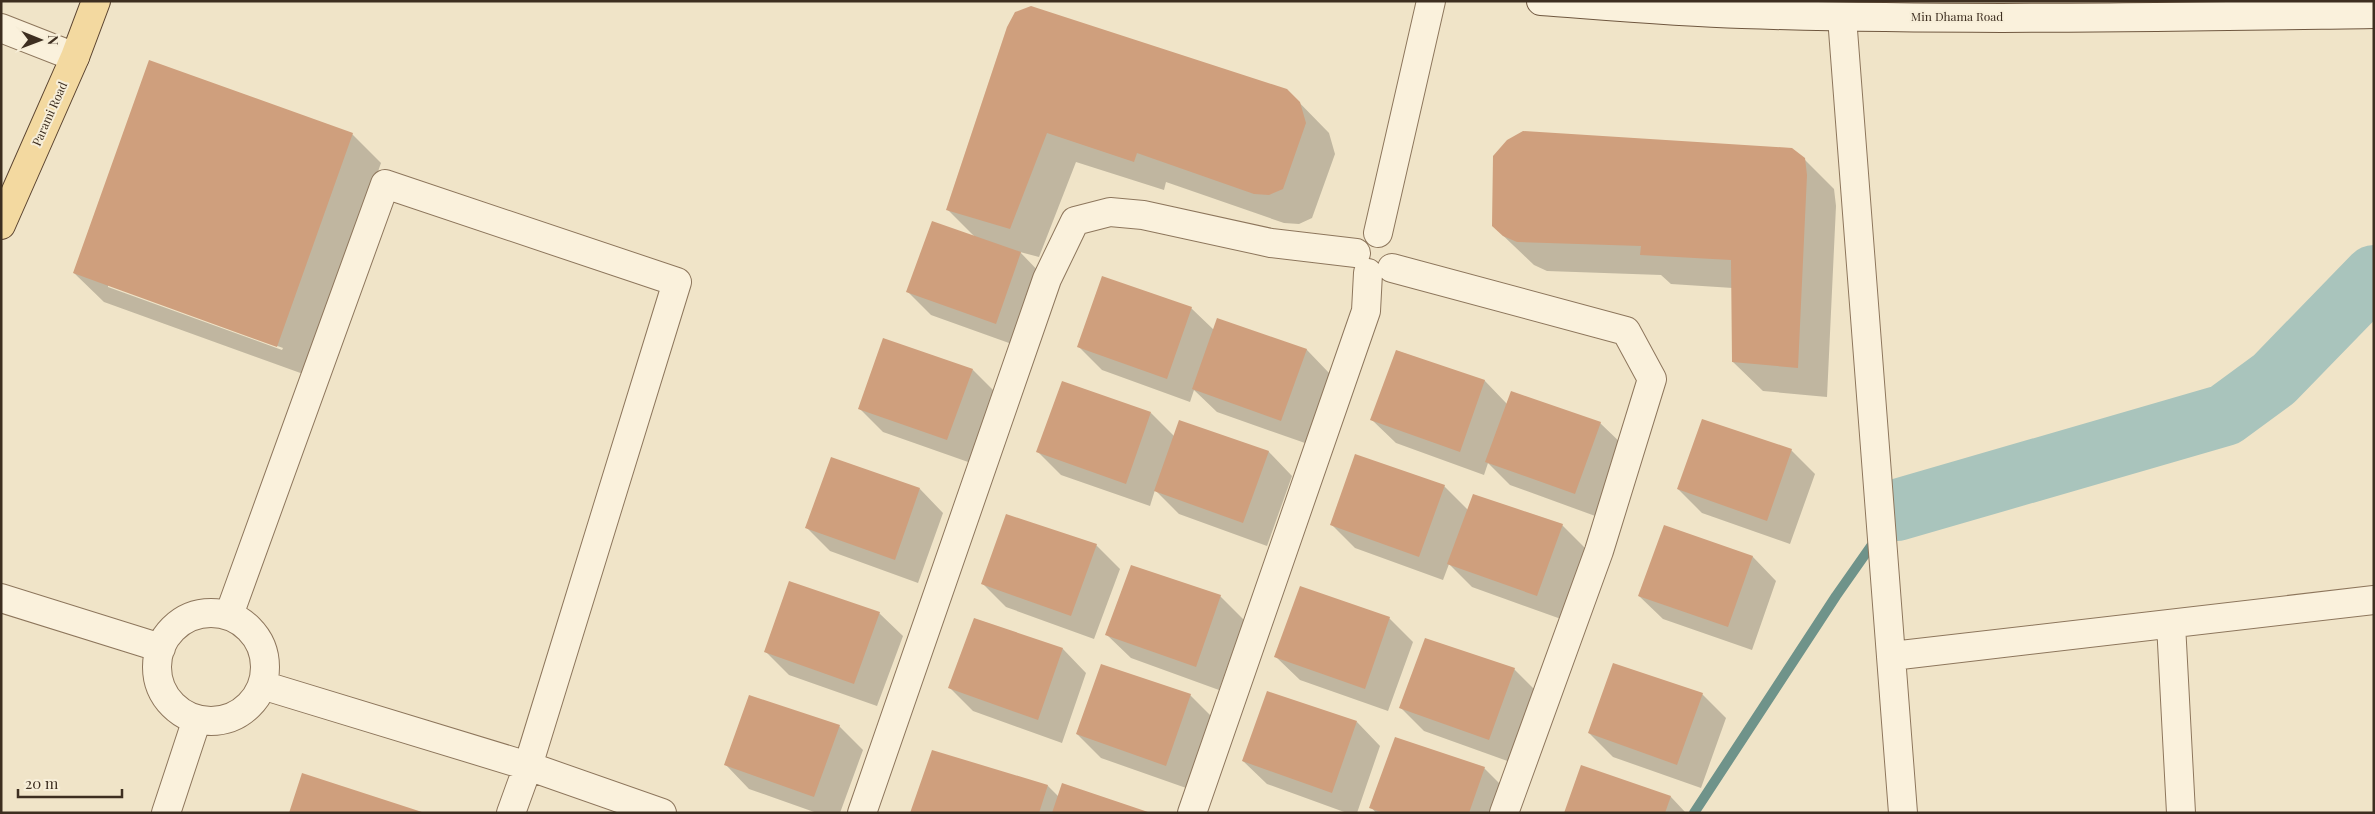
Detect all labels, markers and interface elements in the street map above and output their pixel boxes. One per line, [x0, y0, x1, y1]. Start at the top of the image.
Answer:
street label: Min Dhama Road [1911, 8, 2003, 24]
north arrow [15, 15, 65, 65]
text: N [44, 35, 63, 45]
street label: Parami Road [28, 79, 70, 148]
scale bar [18, 766, 121, 798]
text: 20 m [25, 773, 59, 793]

